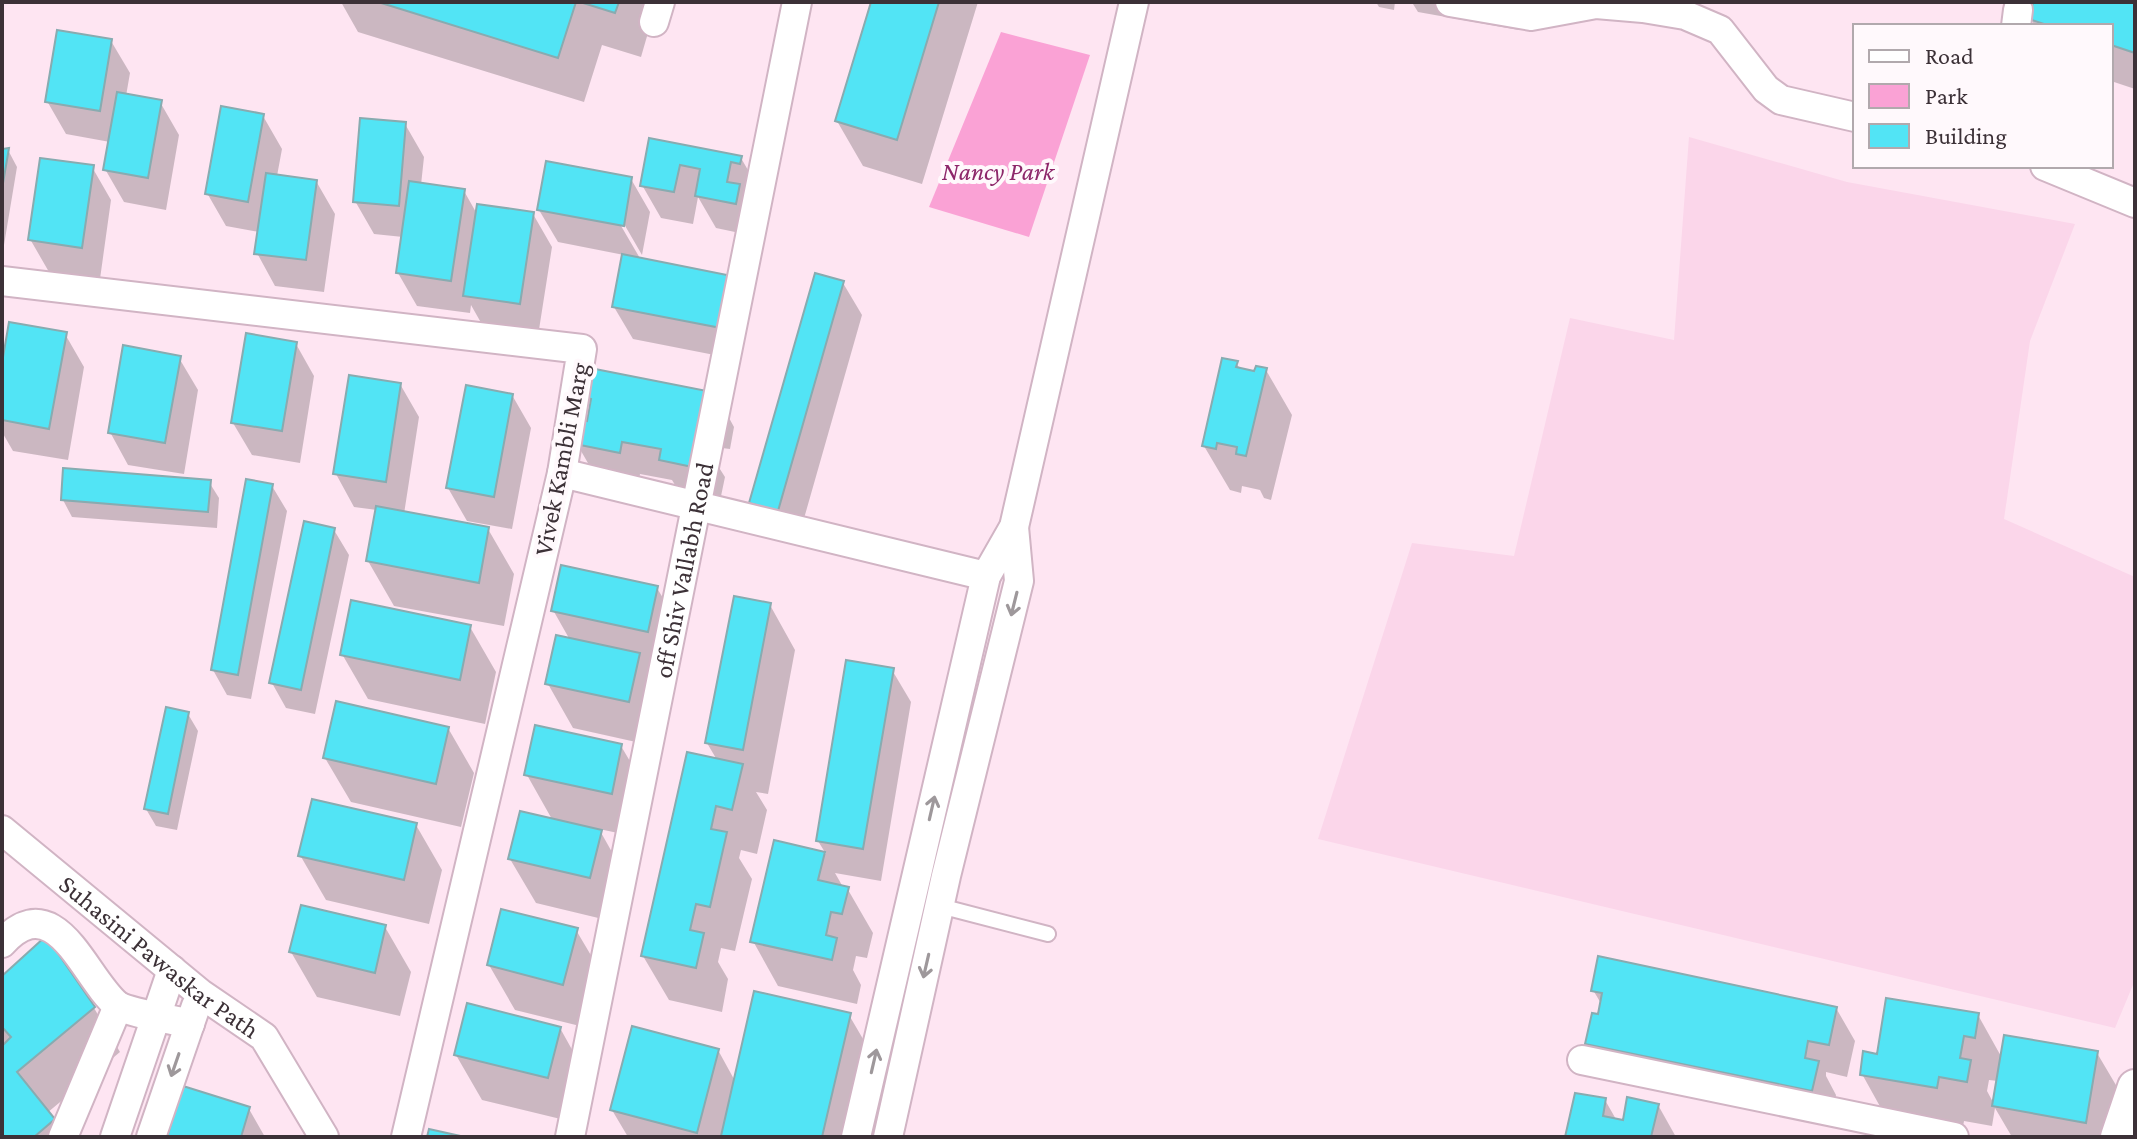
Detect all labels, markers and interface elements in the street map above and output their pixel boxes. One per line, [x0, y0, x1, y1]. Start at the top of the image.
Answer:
legend [1853, 24, 2113, 168]
text: Road [1925, 42, 1974, 69]
text: Park [1925, 82, 1968, 109]
text: Building [1925, 122, 2007, 149]
park label: Nancy Park [942, 157, 1056, 186]
street label: Vivek Kambli Marg [529, 360, 595, 558]
street label: off Shiv Vallabh Road [648, 460, 720, 681]
one-way arrow [1005, 591, 1020, 617]
one-way arrow [926, 795, 941, 821]
street label: Suhasini Pawaskar Path [53, 869, 264, 1044]
one-way arrow [918, 953, 933, 978]
one-way arrow [867, 1049, 882, 1074]
one-way arrow [167, 1052, 182, 1077]

